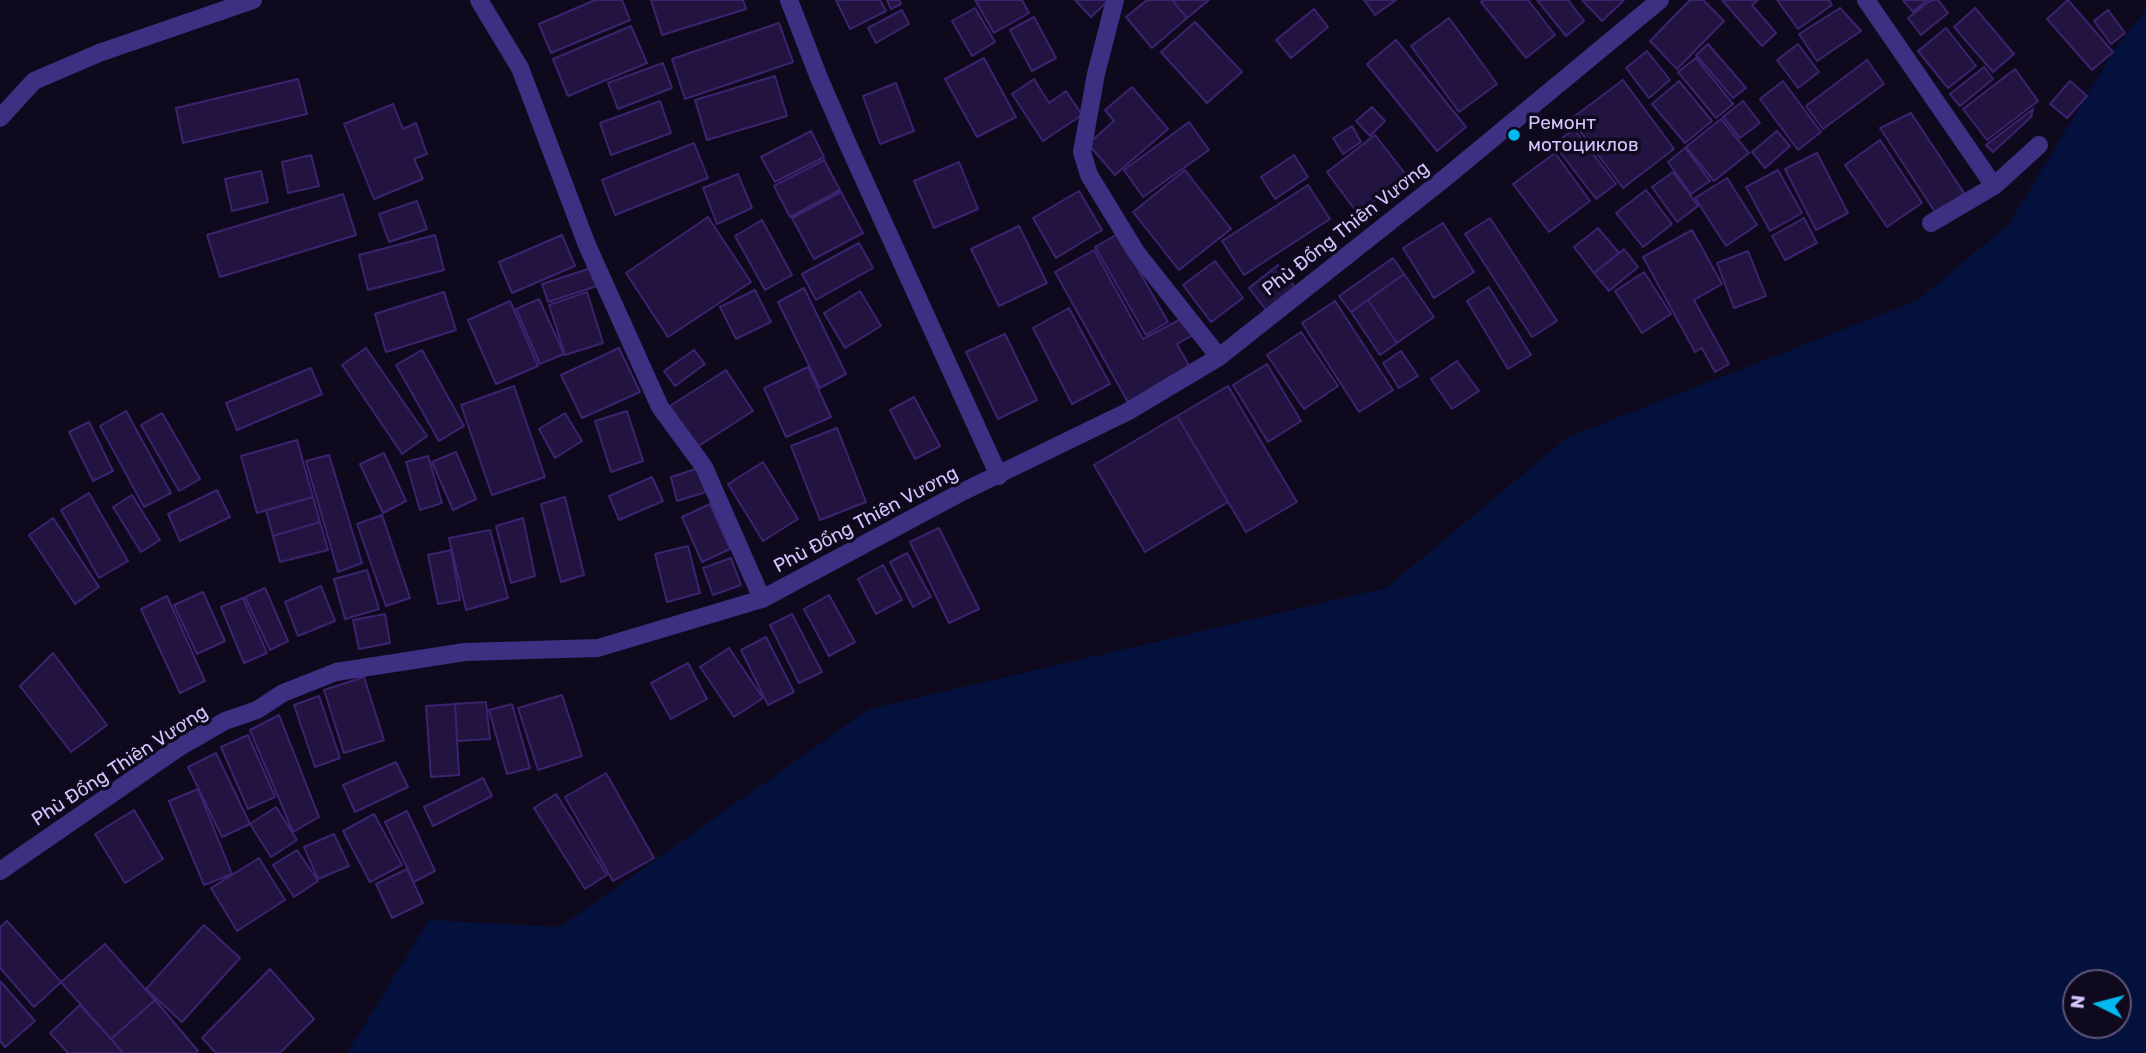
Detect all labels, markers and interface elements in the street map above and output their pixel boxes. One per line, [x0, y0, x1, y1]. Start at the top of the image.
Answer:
place label: Ремонт мотоциклов [1528, 113, 1639, 157]
marker: Ремонт мотоциклов [1506, 127, 1522, 143]
street label: Phù Đổng Thiên Vương [1258, 157, 1434, 301]
street label: Phù Đổng Thiên Vương [770, 462, 962, 578]
street label: Phù Đổng Thiên Vương [28, 701, 212, 831]
north arrow [2062, 969, 2132, 1039]
text: N [2065, 994, 2090, 1010]

